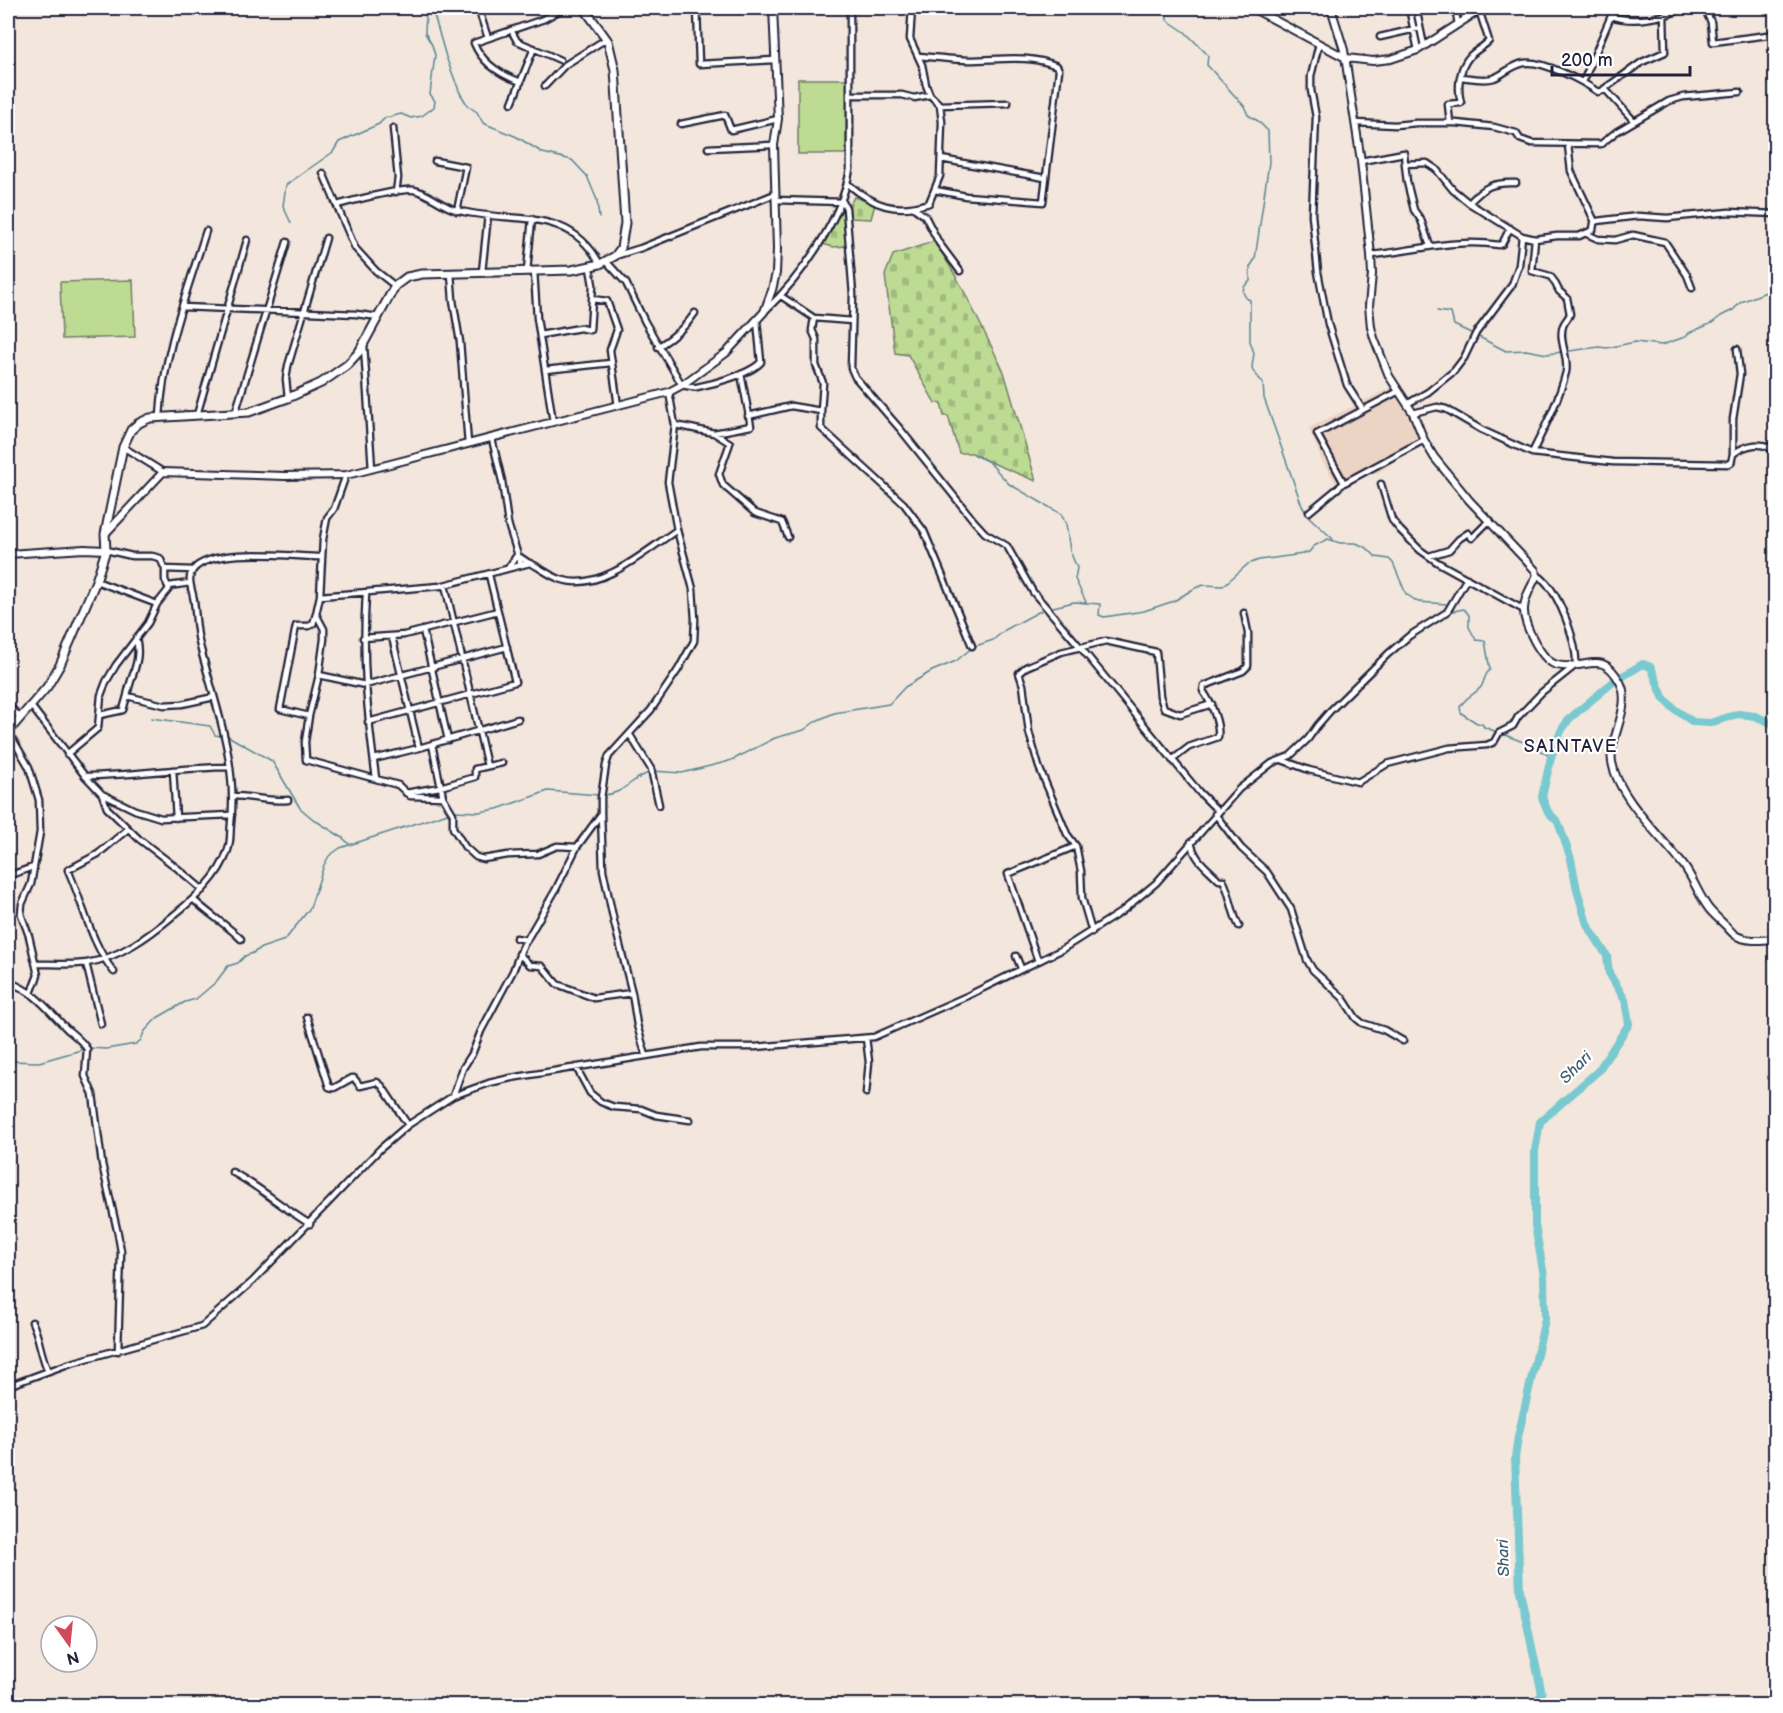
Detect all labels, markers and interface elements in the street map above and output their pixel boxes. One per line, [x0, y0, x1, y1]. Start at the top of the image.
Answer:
scale bar [1552, 39, 1690, 77]
text: 200 m [1561, 50, 1613, 71]
district label: SAINTAVE [1524, 736, 1618, 757]
water label: Shari [1556, 1047, 1597, 1088]
water label: Shari [1494, 1537, 1514, 1577]
north arrow [39, 1614, 99, 1674]
text: N [64, 1646, 81, 1668]

